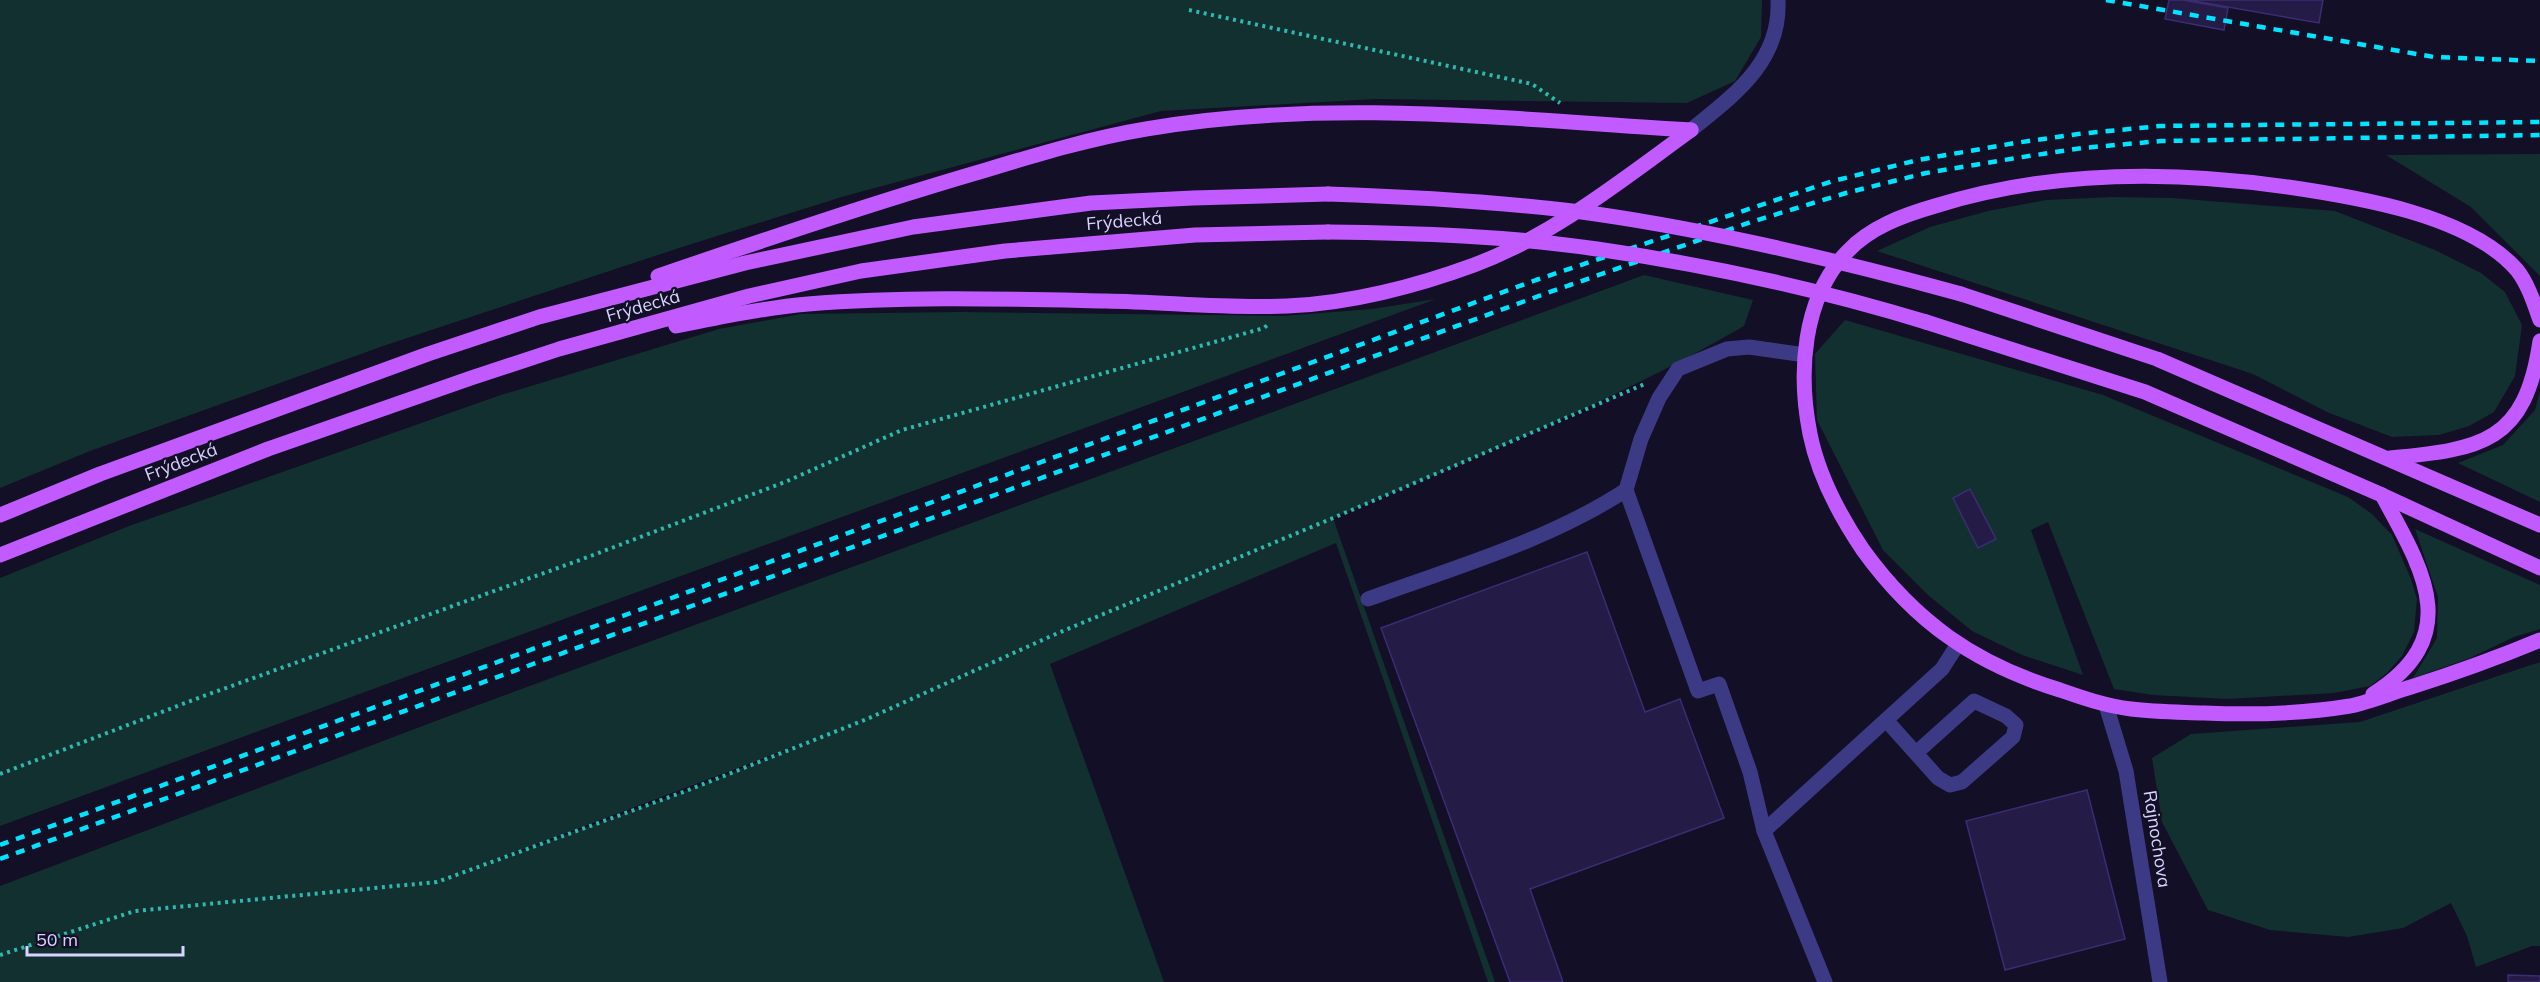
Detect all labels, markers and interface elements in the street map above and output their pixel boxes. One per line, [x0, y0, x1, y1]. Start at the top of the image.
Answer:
street label: Frýdecká [1085, 206, 1163, 235]
street label: Frýdecká [603, 284, 683, 327]
street label: Frýdecká [141, 437, 220, 486]
street label: Rajnochova [2138, 789, 2177, 889]
scale bar [27, 919, 183, 957]
text: 50 m [36, 928, 78, 951]

